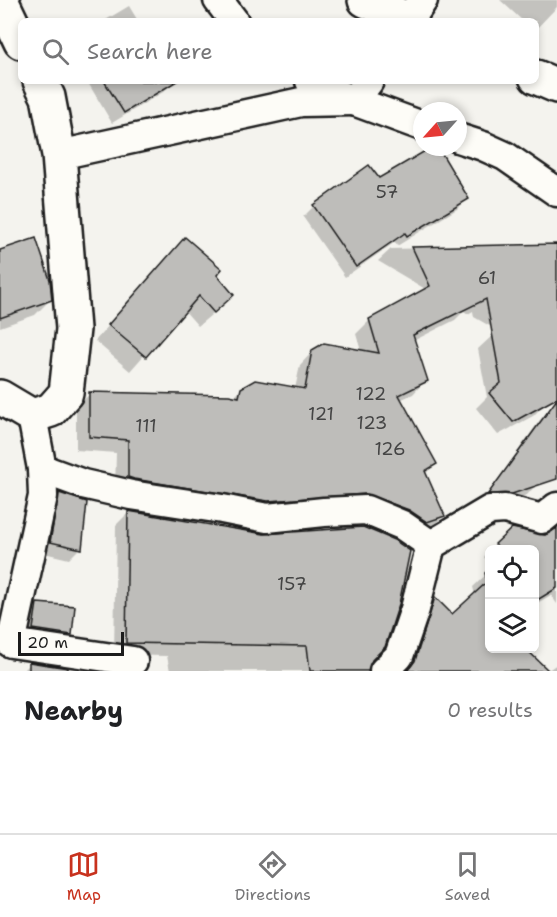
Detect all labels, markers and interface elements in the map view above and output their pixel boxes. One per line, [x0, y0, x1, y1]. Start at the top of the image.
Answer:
search box [18, 18, 539, 84]
icon: search [39, 35, 72, 68]
text: Search here [87, 37, 213, 66]
north arrow [413, 102, 467, 156]
house number: 57 [376, 180, 398, 204]
house number: 61 [478, 266, 496, 290]
house number: 122 [356, 382, 386, 406]
house number: 121 [308, 402, 334, 426]
house number: 123 [357, 411, 387, 435]
house number: 111 [135, 414, 157, 438]
house number: 126 [374, 437, 406, 461]
map controls [485, 545, 539, 653]
button: locate [485, 545, 539, 599]
house number: 157 [277, 572, 307, 596]
button: layers [485, 599, 539, 653]
scale bar [18, 629, 124, 656]
text: 20 m [27, 632, 68, 653]
text: Nearby [24, 693, 123, 728]
text: 0 results [447, 697, 533, 723]
tab: Map [67, 848, 101, 905]
tab: Directions [235, 848, 311, 905]
tab: Saved [445, 848, 490, 905]

